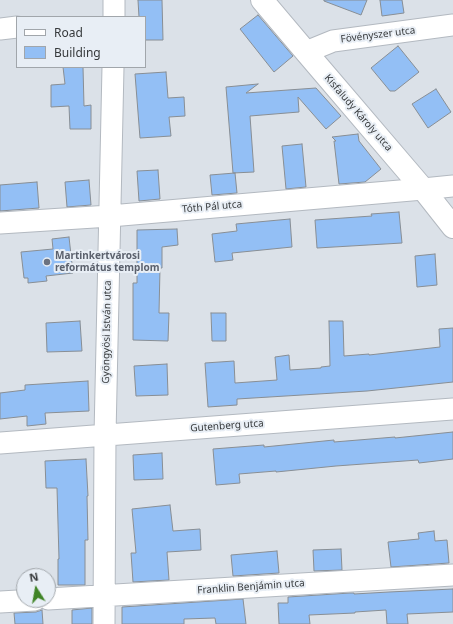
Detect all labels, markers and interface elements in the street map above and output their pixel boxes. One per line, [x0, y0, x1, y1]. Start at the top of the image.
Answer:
legend [16, 16, 146, 68]
text: Road [54, 24, 83, 41]
street label: Fövényszer utca [340, 24, 416, 46]
text: Building [54, 44, 101, 61]
street label: Kisfaludy Károly utca [321, 72, 395, 154]
street label: Tóth Pál utca [181, 198, 243, 216]
place label: Martinkertvárosi református templom [55, 250, 159, 274]
marker: Martinkertvárosi református templom [42, 257, 52, 267]
street label: Gyöngyösi István utca [100, 280, 114, 384]
street label: Gutenberg utca [190, 417, 264, 435]
north arrow [16, 568, 56, 608]
text: N [28, 568, 40, 585]
street label: Franklin Benjámin utca [197, 577, 305, 597]

